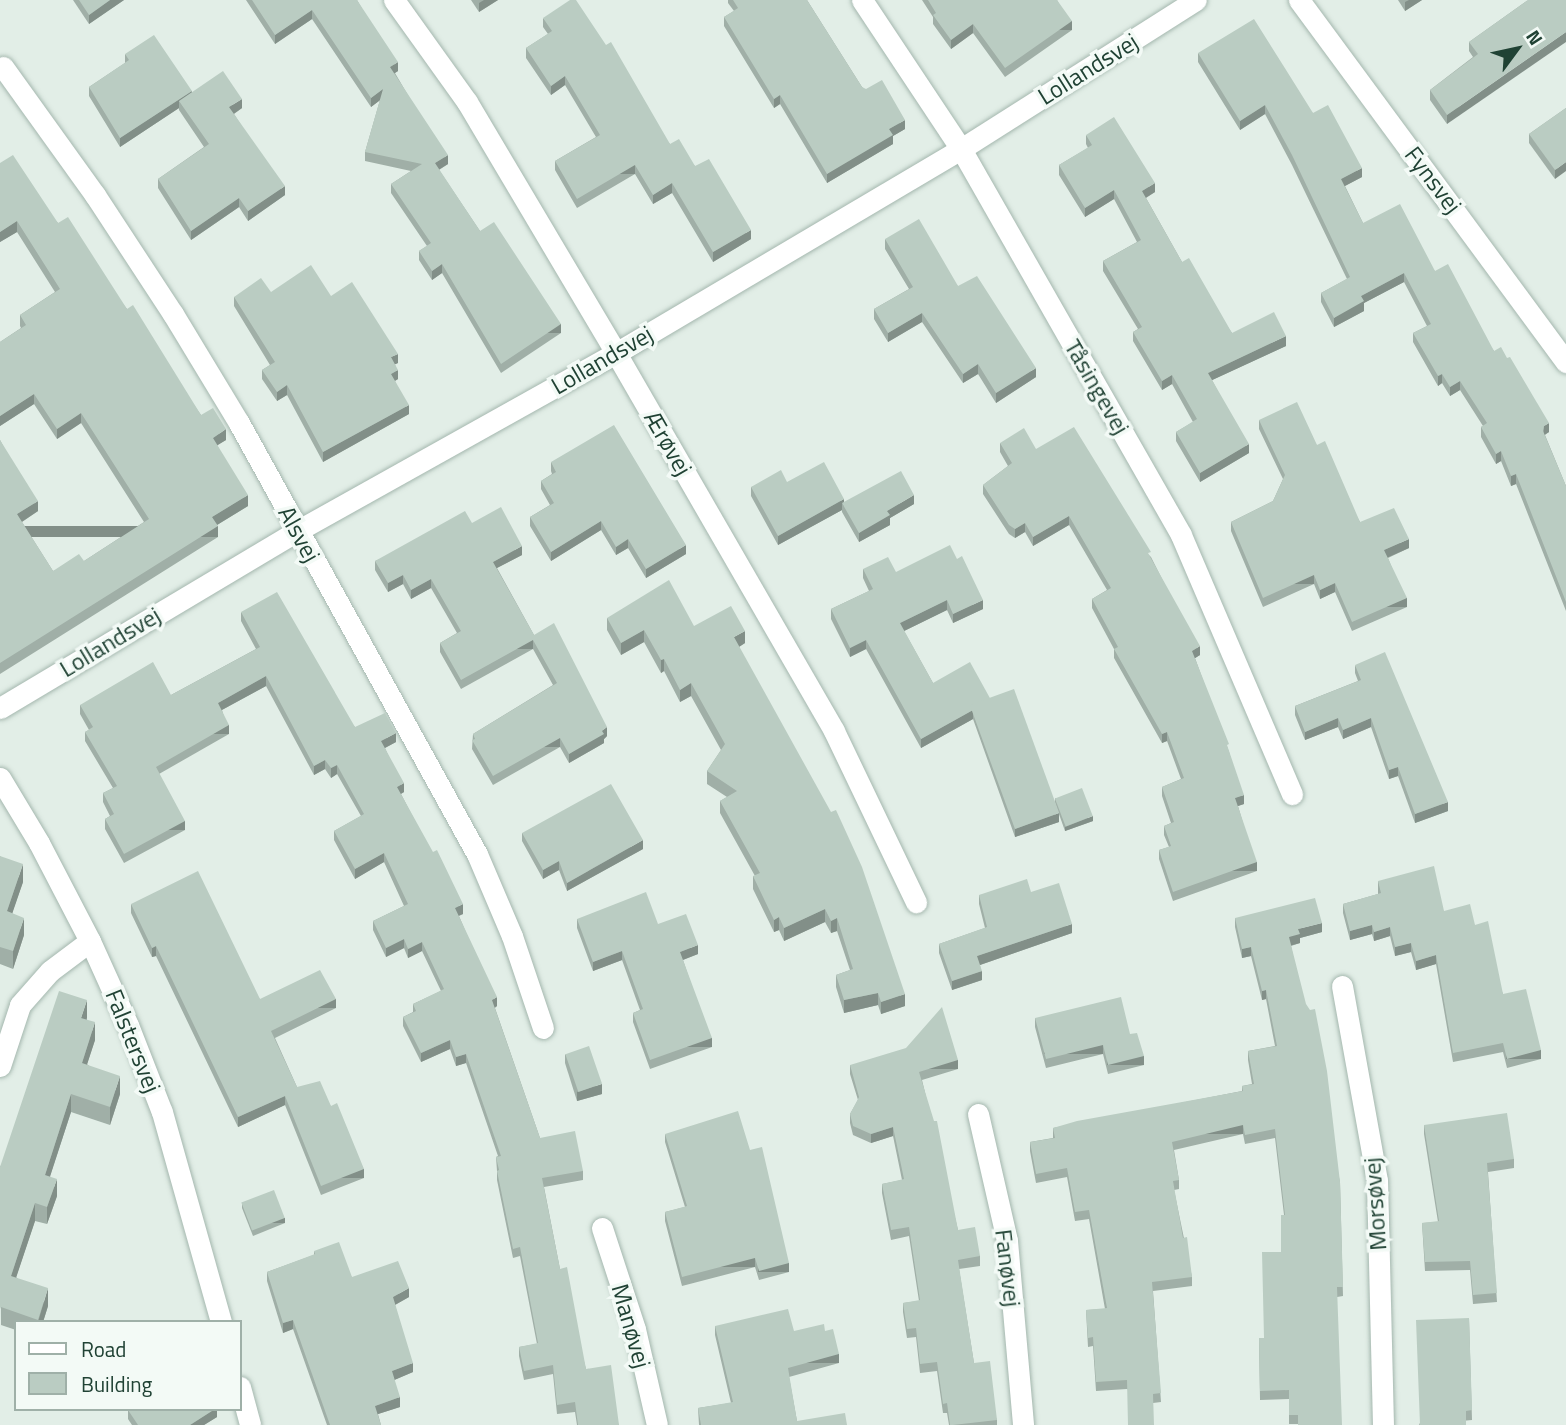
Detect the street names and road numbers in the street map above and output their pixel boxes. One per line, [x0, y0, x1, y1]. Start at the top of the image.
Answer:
street label: Lollandsvej [1033, 27, 1143, 111]
street label: Fynsvej [1398, 141, 1468, 219]
street label: Lollandsvej [546, 319, 658, 401]
street label: Tåsingevej [1058, 334, 1136, 440]
street label: Ærøvej [638, 405, 698, 481]
street label: Alsvej [272, 501, 326, 567]
street label: Lollandsvej [54, 601, 166, 683]
street label: Falstersvej [99, 985, 167, 1097]
street label: Morsøvej [1357, 1156, 1393, 1252]
street label: Fanøvej [989, 1228, 1027, 1308]
street label: Manøvej [605, 1281, 657, 1371]

